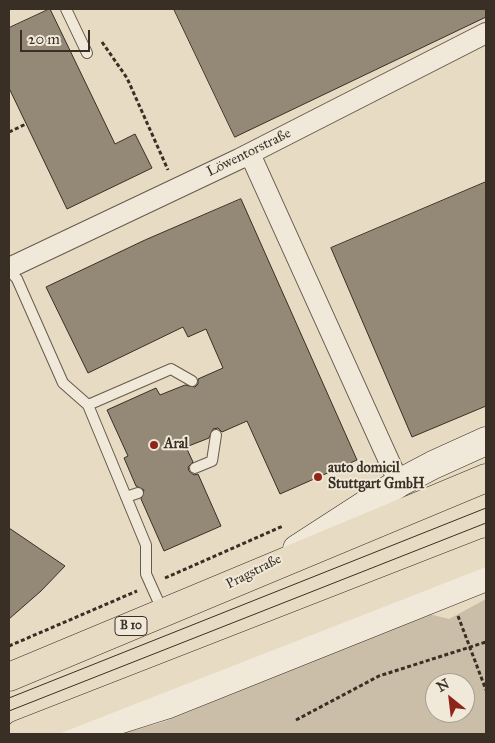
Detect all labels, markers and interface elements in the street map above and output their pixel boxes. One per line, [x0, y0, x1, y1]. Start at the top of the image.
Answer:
scale bar [22, 20, 92, 52]
text: 20 m [28, 30, 60, 48]
street label: Löwentorstraße [204, 125, 294, 181]
place label: Aral [164, 437, 188, 453]
marker: Aral [148, 439, 160, 451]
place label: auto domicil Stuttgart GmbH [328, 461, 425, 494]
marker: auto domicil Stuttgart GmbH [312, 471, 324, 483]
street label: Pragstraße [223, 551, 285, 593]
road number: B 10 [115, 616, 147, 636]
north arrow [425, 673, 475, 723]
text: N [434, 675, 452, 696]

